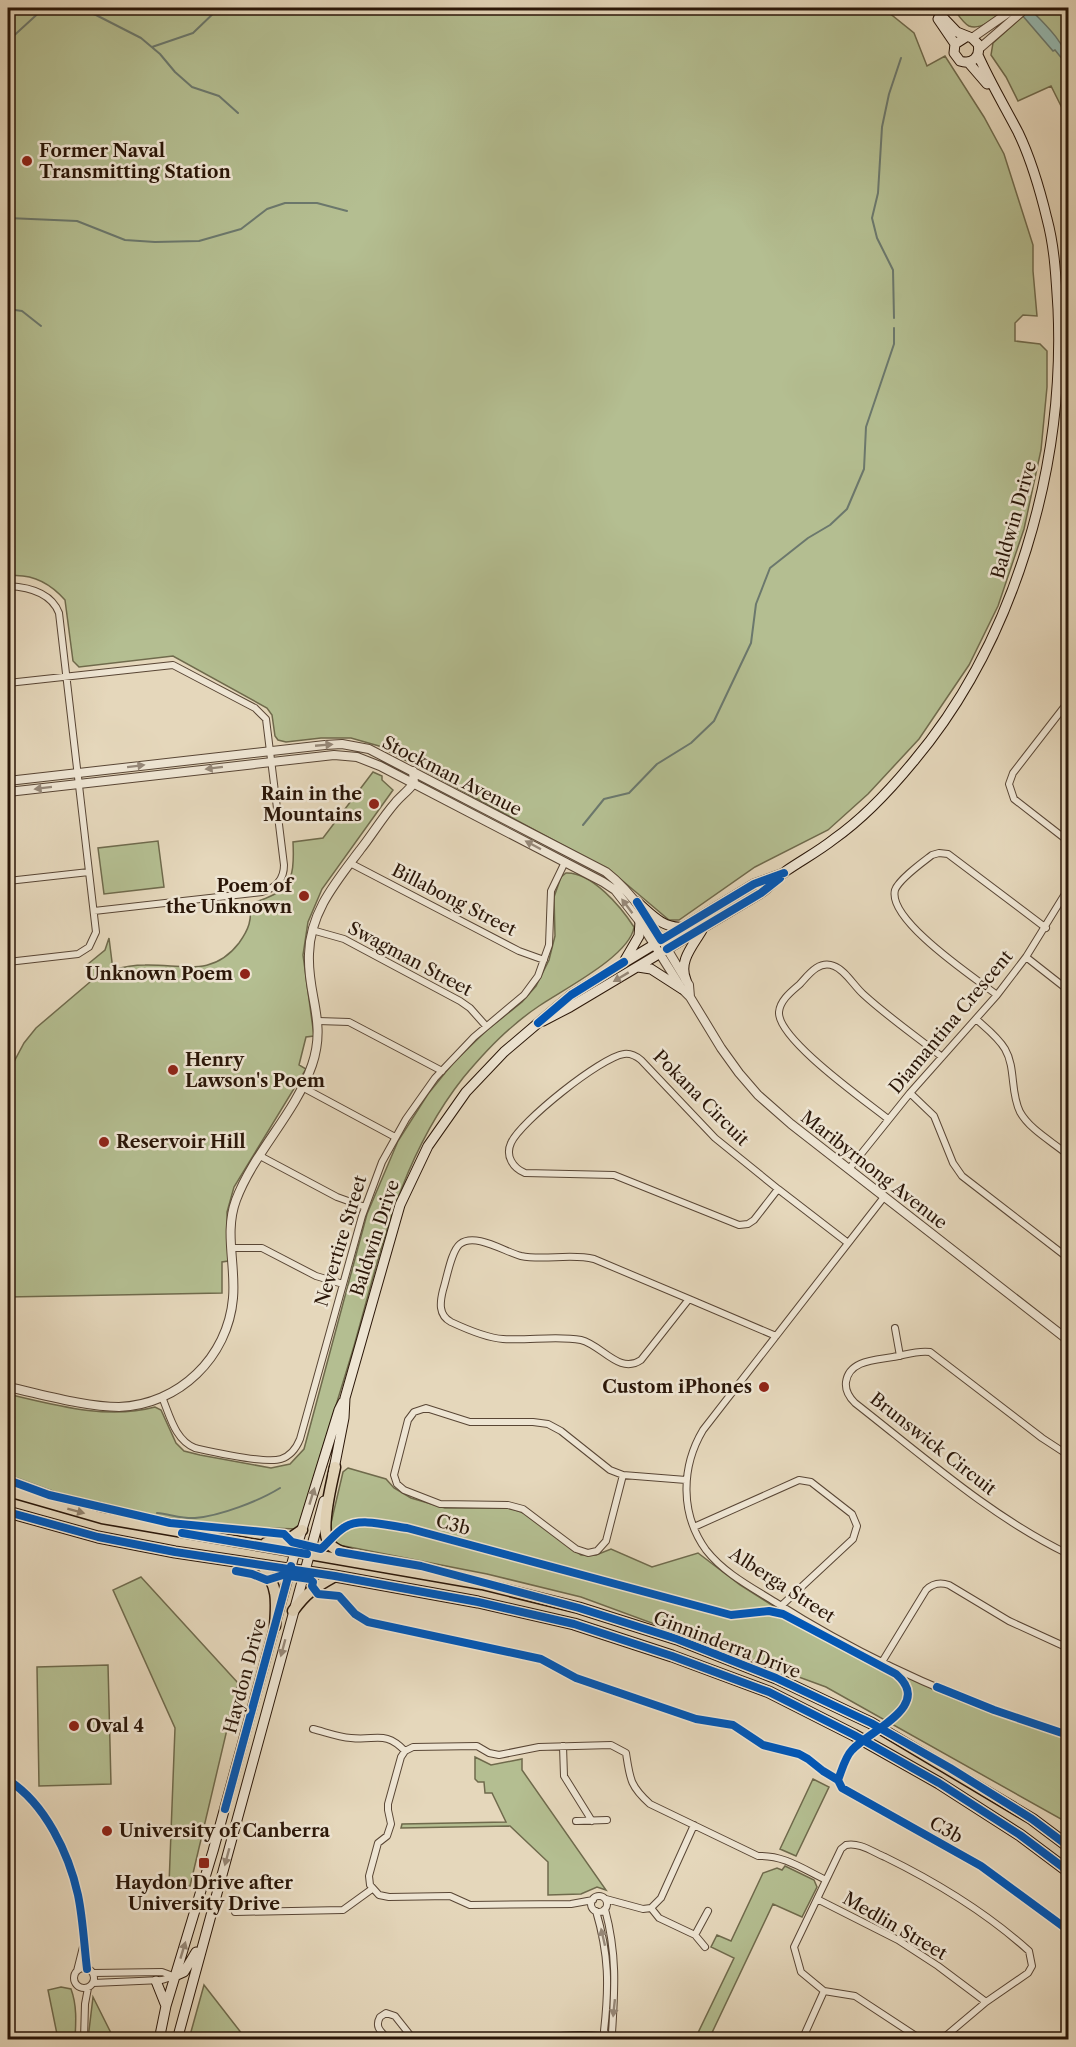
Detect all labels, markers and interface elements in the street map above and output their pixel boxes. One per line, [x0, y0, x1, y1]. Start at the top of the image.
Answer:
place label: Former Naval Transmitting Station [39, 140, 231, 183]
marker: Former Naval Transmitting Station [20, 154, 34, 168]
street label: Baldwin Drive [987, 459, 1041, 581]
street label: Stockman Avenue [379, 731, 525, 821]
one-way arrow [315, 740, 334, 750]
one-way arrow [127, 762, 146, 771]
one-way arrow [204, 764, 223, 773]
one-way arrow [34, 783, 53, 793]
place label: Rain in the Mountains [261, 783, 362, 826]
marker: Rain in the Mountains [367, 797, 381, 811]
one-way arrow [524, 840, 541, 850]
street label: Billabong Street [388, 859, 520, 941]
place label: Poem of the Unknown [166, 875, 294, 918]
marker: Poem of the Unknown [297, 889, 311, 903]
one-way arrow [621, 898, 634, 914]
street label: Swagman Street [344, 917, 476, 1001]
street label: Diamantina Crescent [885, 945, 1018, 1098]
place label: Unknown Poem [85, 963, 233, 985]
marker: Unknown Poem [238, 967, 252, 981]
one-way arrow [613, 971, 629, 982]
street label: Pokana Circuit [649, 1046, 754, 1151]
place label: Henry Lawson's Poem [185, 1049, 325, 1092]
marker: Henry Lawson's Poem [166, 1063, 180, 1077]
street label: Maribyrnong Avenue [796, 1106, 952, 1234]
place label: Reservoir Hill [116, 1131, 246, 1153]
marker: Reservoir Hill [97, 1135, 111, 1149]
street label: Nevertire Street [311, 1172, 372, 1309]
street label: Baldwin Drive [346, 1177, 404, 1299]
place label: Custom iPhones [602, 1376, 752, 1398]
marker: Custom iPhones [757, 1380, 771, 1394]
street label: Brunswick Circuit [866, 1388, 1001, 1500]
one-way arrow [308, 1487, 317, 1505]
one-way arrow [67, 1507, 85, 1517]
street label: C3b [433, 1510, 473, 1540]
street label: Alberga Street [724, 1542, 840, 1628]
street label: Ginninderra Drive [650, 1607, 804, 1683]
street label: Haydon Drive [219, 1616, 271, 1736]
one-way arrow [278, 1639, 287, 1657]
place label: Oval 4 [86, 1715, 144, 1737]
marker: Oval 4 [67, 1719, 81, 1733]
street label: C3b [926, 1812, 967, 1848]
place label: University of Canberra [119, 1820, 331, 1842]
marker: University of Canberra [100, 1824, 114, 1838]
one-way arrow [221, 1848, 231, 1866]
marker: Haydon Drive after University Drive [197, 1856, 211, 1870]
place label: Haydon Drive after University Drive [115, 1872, 293, 1915]
street label: Medlin Street [839, 1887, 952, 1965]
one-way arrow [597, 1928, 607, 1947]
one-way arrow [179, 1941, 188, 1959]
one-way arrow [609, 1999, 619, 2018]

